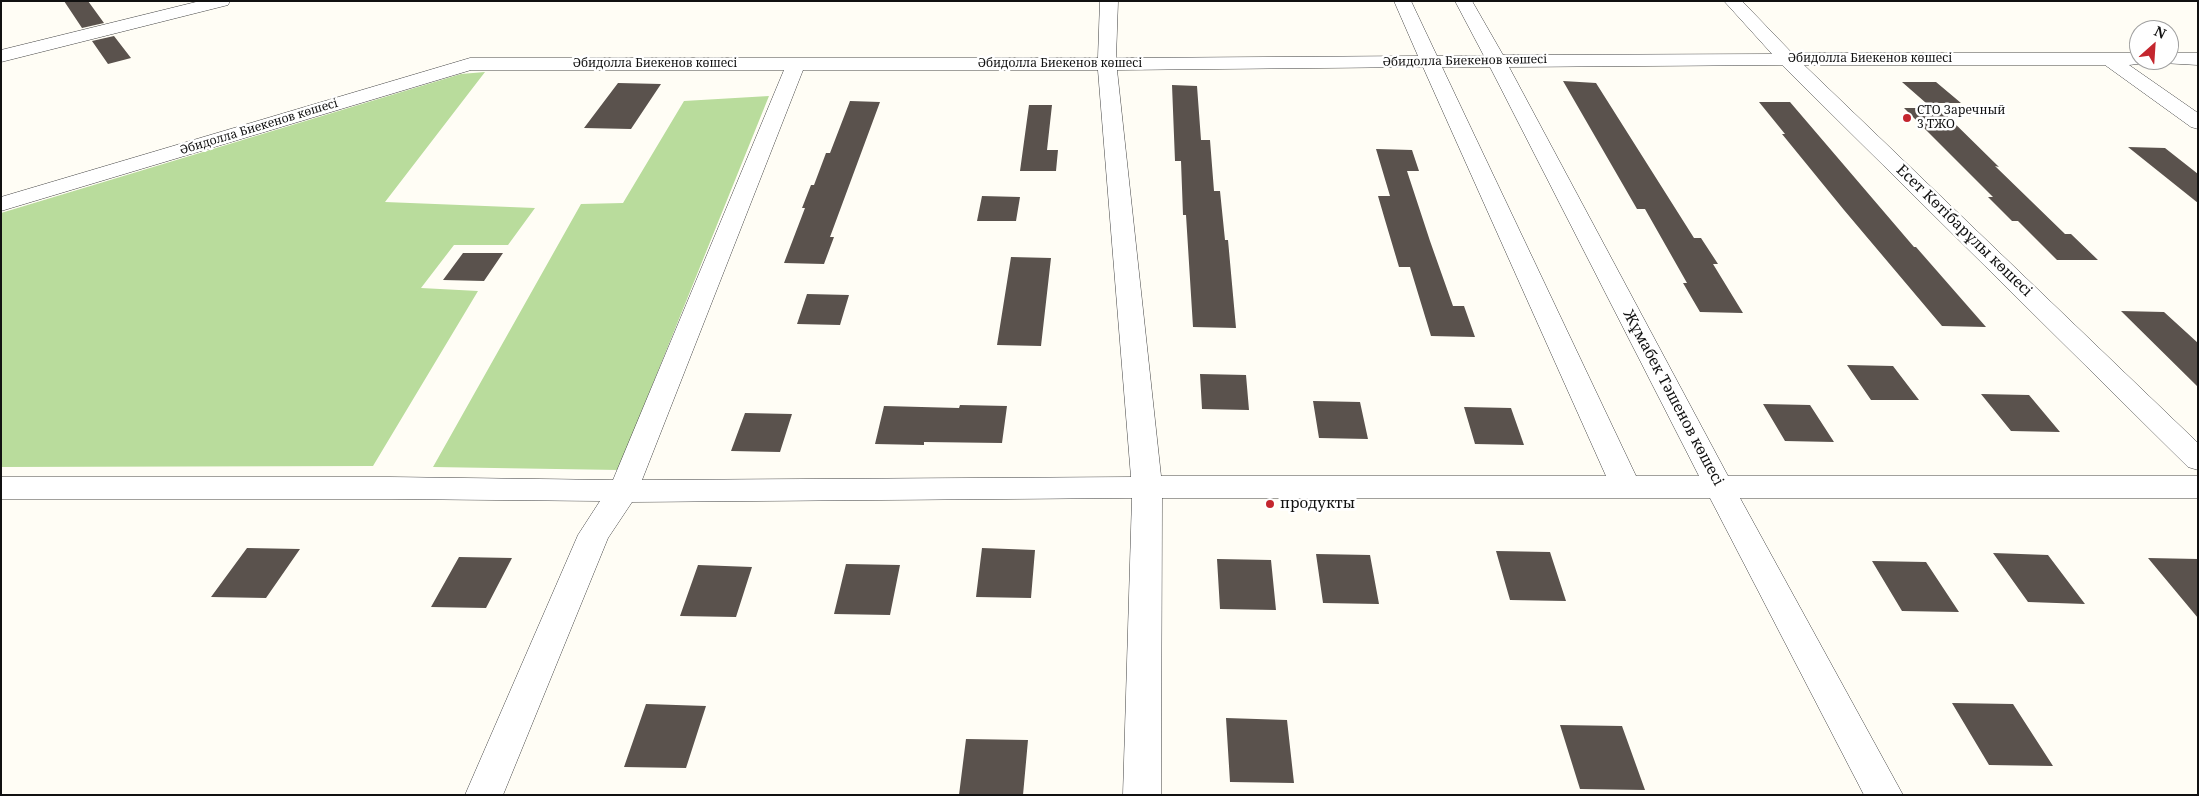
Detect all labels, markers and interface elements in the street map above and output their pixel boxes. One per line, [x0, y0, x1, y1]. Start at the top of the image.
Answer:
north arrow [2129, 20, 2179, 70]
text: N [2151, 21, 2169, 43]
street label: Әбидолла Биекенов көшесі [1383, 52, 1547, 70]
street label: Әбидолла Биекенов көшесі [1788, 52, 1952, 66]
street label: Әбидолла Биекенов көшесі [573, 57, 737, 71]
street label: Әбидолла Биекенов көшесі [978, 57, 1142, 71]
street label: Әбидолла Биекенов көшесі [178, 96, 340, 158]
place label: СТО Заречный 3 ТЖО [1917, 104, 2005, 132]
marker: СТО Заречный 3 ТЖО [1901, 112, 1913, 124]
street label: Есет Көтібарұлы көшесі [1892, 161, 2036, 301]
street label: Жұмабек Тәшенов көшесі [1619, 307, 1727, 489]
place label: продукты [1280, 495, 1355, 513]
marker: продукты [1264, 498, 1276, 510]

